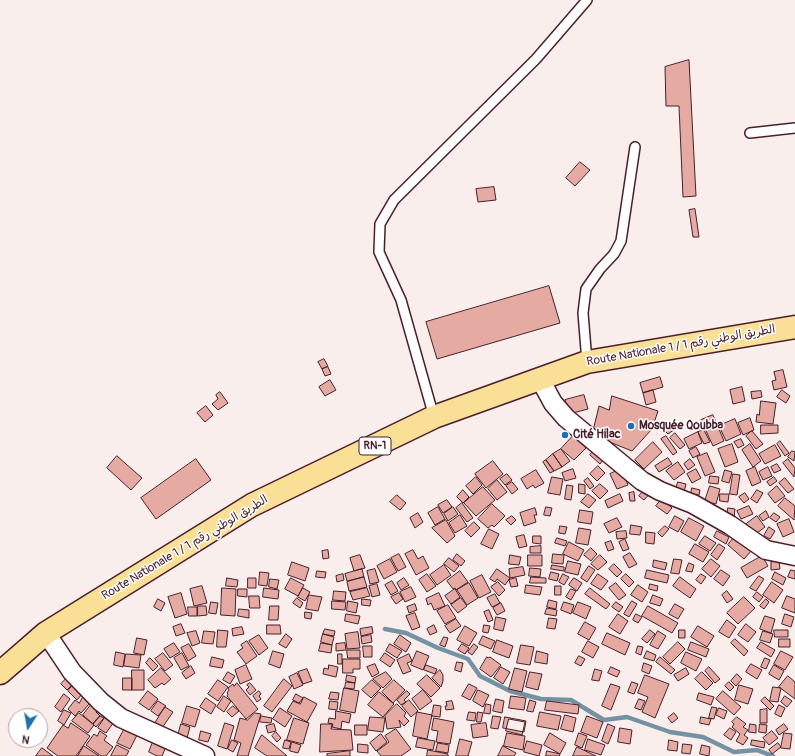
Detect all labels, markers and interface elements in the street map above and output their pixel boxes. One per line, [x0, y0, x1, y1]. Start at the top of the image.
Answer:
street label: Route Nationale 1 / الطريق الوطني رقم 1 [586, 322, 776, 370]
place label: Mosquée Qoubba [639, 419, 723, 433]
marker: Mosquée Qoubba [626, 421, 636, 431]
place label: Cité Hilac [573, 428, 621, 442]
marker: Cité Hilac [560, 430, 570, 440]
road number: RN-1 [359, 437, 391, 455]
street label: Route Nationale 1 / الطريق الوطني رقم 1 [99, 493, 271, 603]
north arrow [8, 708, 48, 748]
text: N [21, 732, 31, 746]

